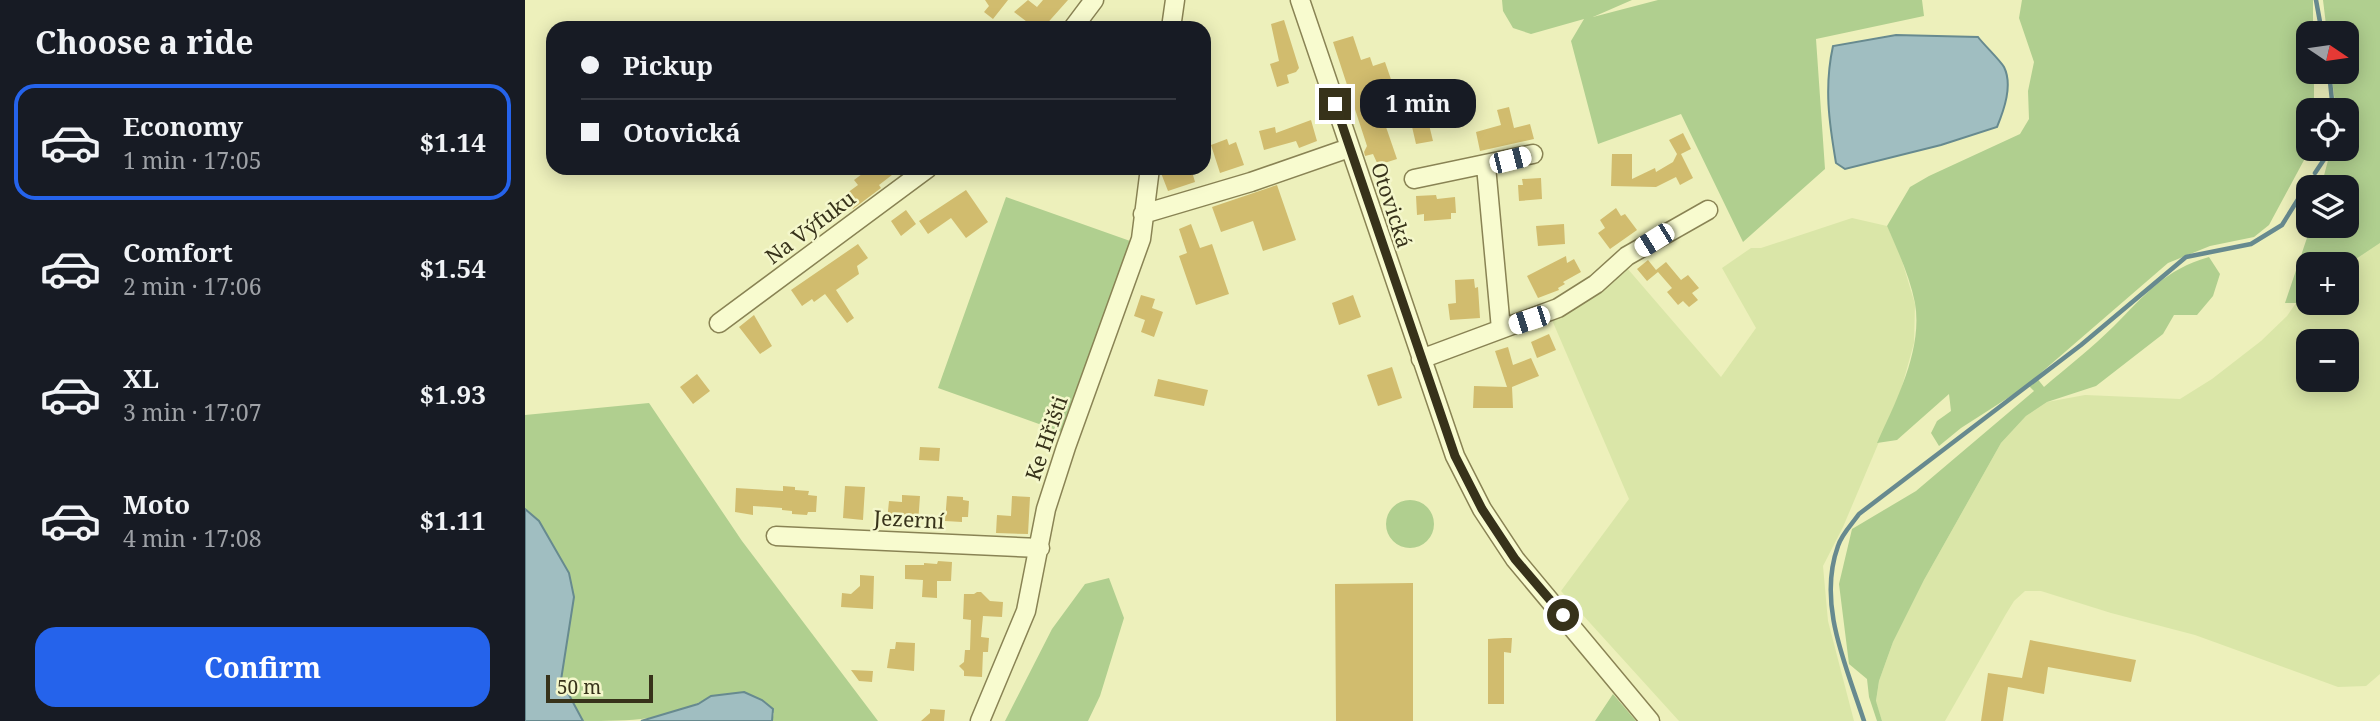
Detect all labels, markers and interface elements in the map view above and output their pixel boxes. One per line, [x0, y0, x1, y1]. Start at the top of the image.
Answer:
text: Choose a ride [35, 20, 254, 63]
north arrow [2296, 21, 2359, 84]
map controls [2296, 21, 2359, 392]
text: Pickup [623, 47, 713, 83]
callout: 1 min [1359, 80, 1475, 128]
text: 1 min [1385, 87, 1451, 119]
route end [1319, 88, 1351, 120]
button: locate [2296, 98, 2359, 161]
text: Economy [123, 108, 243, 144]
icon: car [39, 111, 102, 174]
text: Otovická [623, 114, 741, 150]
text: $1.14 [420, 124, 486, 160]
text: 1 min · 17:05 [123, 144, 261, 176]
car [1488, 145, 1533, 175]
street label: Otovická [1365, 159, 1419, 251]
button: layers [2296, 175, 2359, 238]
street label: Na Výfuku [759, 184, 861, 270]
car [1631, 220, 1678, 260]
text: Comfort [123, 234, 233, 270]
icon: car [39, 237, 102, 300]
text: $1.54 [420, 250, 486, 286]
button: + [2296, 252, 2359, 315]
text: 2 min · 17:06 [123, 270, 261, 302]
car [1506, 304, 1553, 336]
button: − [2296, 329, 2359, 392]
text: XL [123, 360, 159, 396]
icon: car [39, 363, 102, 426]
text: $1.93 [420, 376, 486, 412]
street label: Ke Hřišti [1018, 392, 1074, 484]
text: 3 min · 17:07 [123, 396, 261, 428]
text: Moto [123, 486, 190, 522]
icon: car [39, 489, 102, 552]
text: $1.11 [420, 502, 486, 538]
street label: Jezerní [872, 503, 945, 535]
text: 4 min · 17:08 [123, 522, 261, 554]
route start [1547, 599, 1579, 631]
button: Confirm [35, 627, 490, 707]
scale bar [546, 672, 653, 704]
text: 50 m [557, 674, 601, 700]

